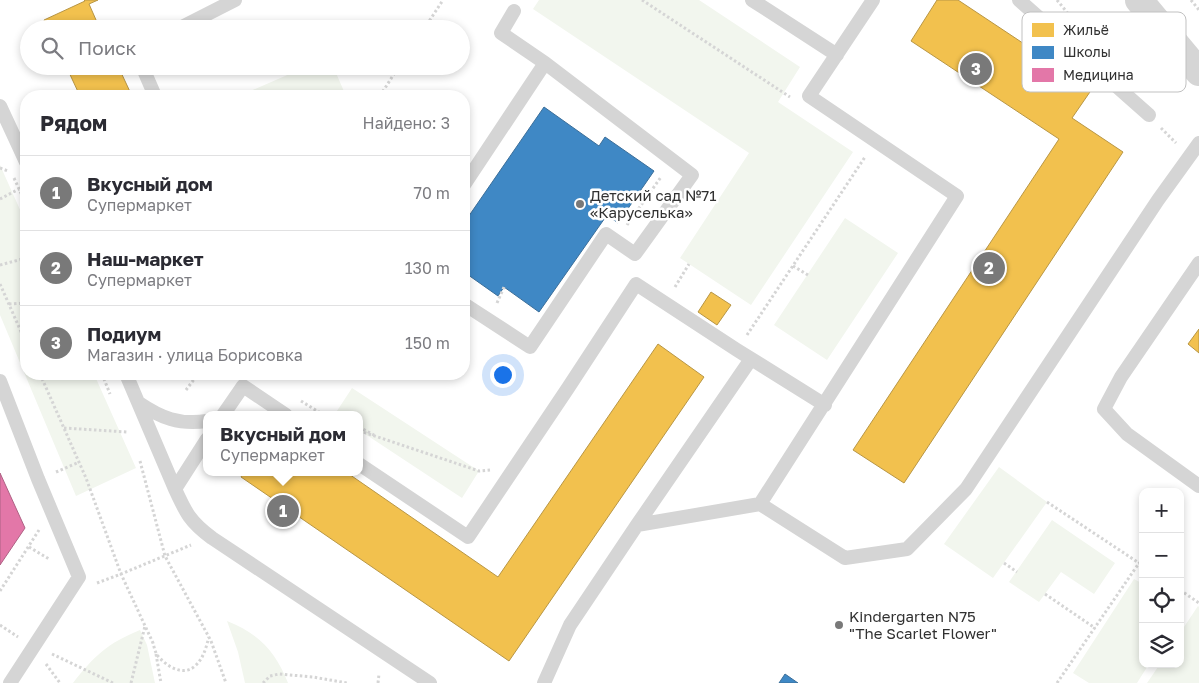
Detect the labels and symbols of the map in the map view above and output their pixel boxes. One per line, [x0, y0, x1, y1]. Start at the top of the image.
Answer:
legend [1022, 12, 1186, 92]
text: Жильё [1063, 21, 1109, 38]
text: Школы [1063, 43, 1111, 60]
pin: 3 [960, 50, 992, 88]
text: Медицина [1063, 66, 1134, 83]
place label: Детский сад №71 «Каруселька» [590, 186, 717, 221]
marker: Детский сад №71 «Каруселька» [574, 198, 586, 210]
pin: 2 [973, 249, 1005, 287]
your location [490, 362, 516, 388]
pin: 1 [267, 492, 299, 530]
place label: Kindergarten N75 "The Scarlet Flower" [849, 607, 997, 642]
marker: Kindergarten N75 "The Scarlet Flower" [833, 619, 845, 631]

